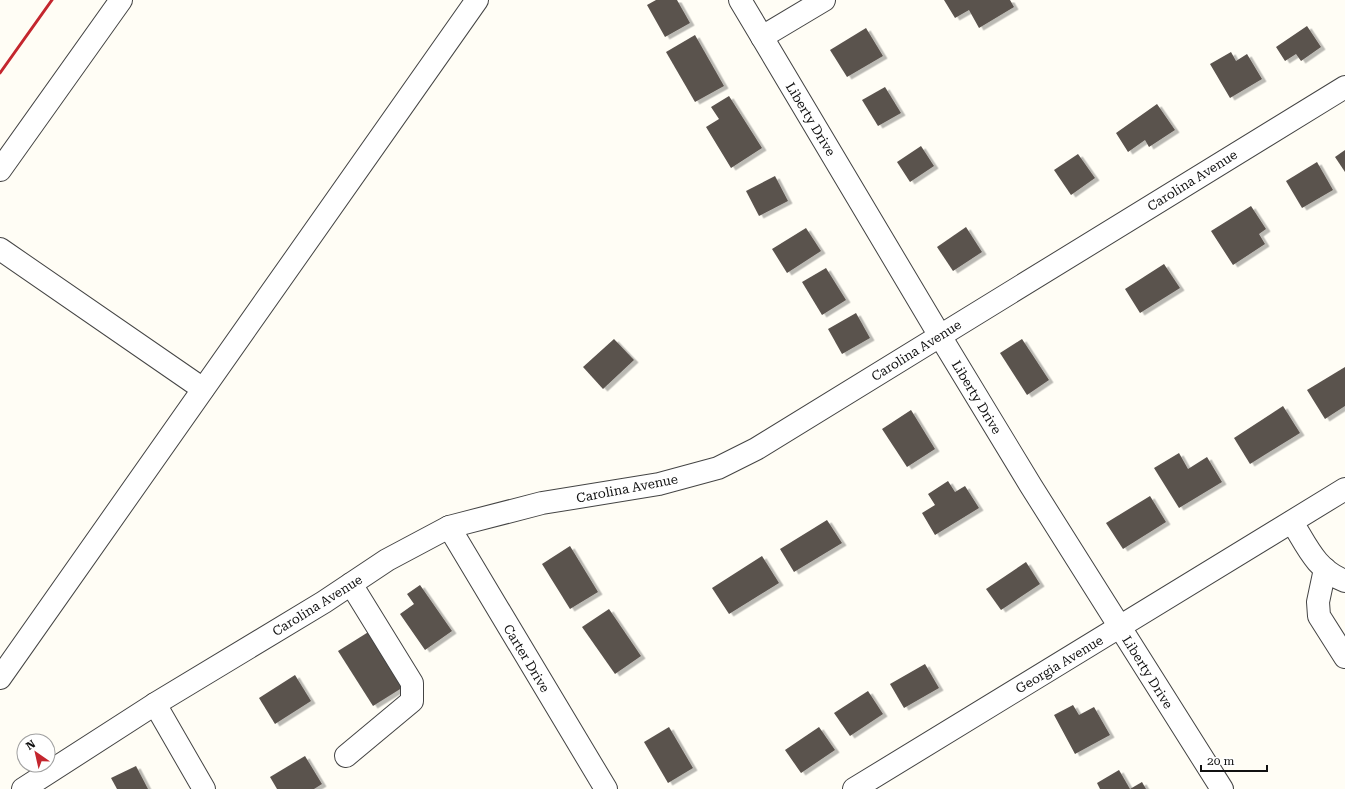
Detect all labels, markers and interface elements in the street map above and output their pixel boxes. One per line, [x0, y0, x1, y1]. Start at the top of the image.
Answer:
street label: Liberty Drive [783, 80, 838, 159]
street label: Carolina Avenue [1145, 147, 1240, 214]
street label: Carolina Avenue [869, 317, 964, 384]
street label: Liberty Drive [949, 358, 1004, 437]
street label: Carolina Avenue [575, 471, 679, 506]
street label: Carolina Avenue [270, 572, 365, 639]
street label: Carter Drive [500, 622, 553, 695]
street label: Georgia Avenue [1013, 632, 1106, 696]
street label: Liberty Drive [1119, 633, 1176, 711]
north arrow [16, 733, 56, 773]
text: N [24, 737, 38, 753]
scale bar [1201, 747, 1267, 773]
text: 20 m [1207, 754, 1234, 768]

